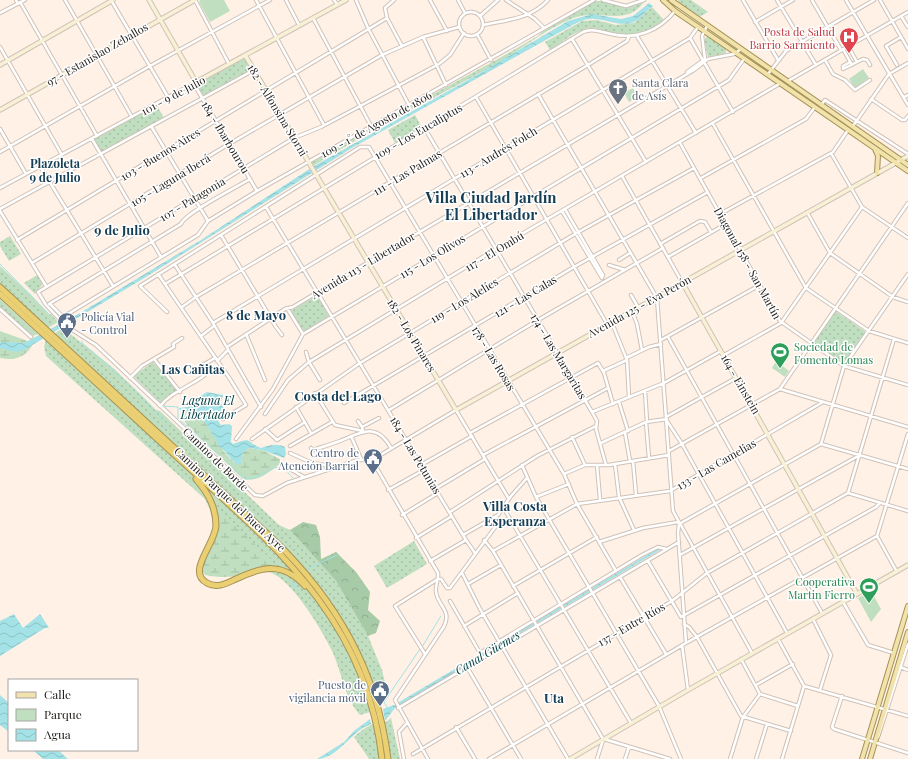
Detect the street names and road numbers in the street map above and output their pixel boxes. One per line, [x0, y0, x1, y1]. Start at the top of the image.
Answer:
street label: 97 - Estanislao Zeballos [44, 19, 151, 89]
street label: 182 - Alfonsina Storni [244, 61, 312, 159]
street label: 101 - 9 de Julio [138, 72, 208, 118]
street label: 109 - 1° de Agosto de 1806 [318, 87, 435, 161]
street label: 184 - Ibarbourou [198, 98, 254, 177]
street label: 109 - Los Eucaliptus [371, 100, 465, 162]
street label: 113 - Andrés Folch [456, 123, 540, 181]
street label: 103 - Buenos Aires [117, 124, 203, 184]
street label: 111 - Las Palmas [370, 145, 444, 198]
street label: 105 - Laguna Iberá [127, 150, 213, 210]
street label: 107 - Patagonia [156, 173, 228, 225]
street label: Diagonal 158 - San Martín [711, 204, 785, 322]
street label: 117 - El Ombú [462, 227, 527, 275]
street label: Avenida 113 - Libertador [307, 228, 418, 303]
street label: 115 - Los Olivos [396, 230, 468, 282]
street label: 121 - Las Calas [491, 271, 559, 321]
street label: Avenida 125 - Eva Perón [584, 271, 694, 341]
street label: 119 - Los Alelíes [427, 274, 501, 326]
street label: 182 - Los Pinares [384, 296, 440, 375]
street label: 174 - Las Margaritas [527, 310, 591, 402]
street label: 178 - Las Rosas [469, 323, 519, 393]
street label: 164 - Einstein [718, 351, 764, 417]
street label: 184 - Las Petunias [387, 413, 445, 497]
street label: Camino de Borde [180, 424, 252, 494]
street label: 133 - Las Camelias [673, 435, 759, 493]
street label: Camino Parque del Buen Ayre [171, 443, 289, 555]
street label: 137 - Entre Ríos [595, 599, 668, 649]

